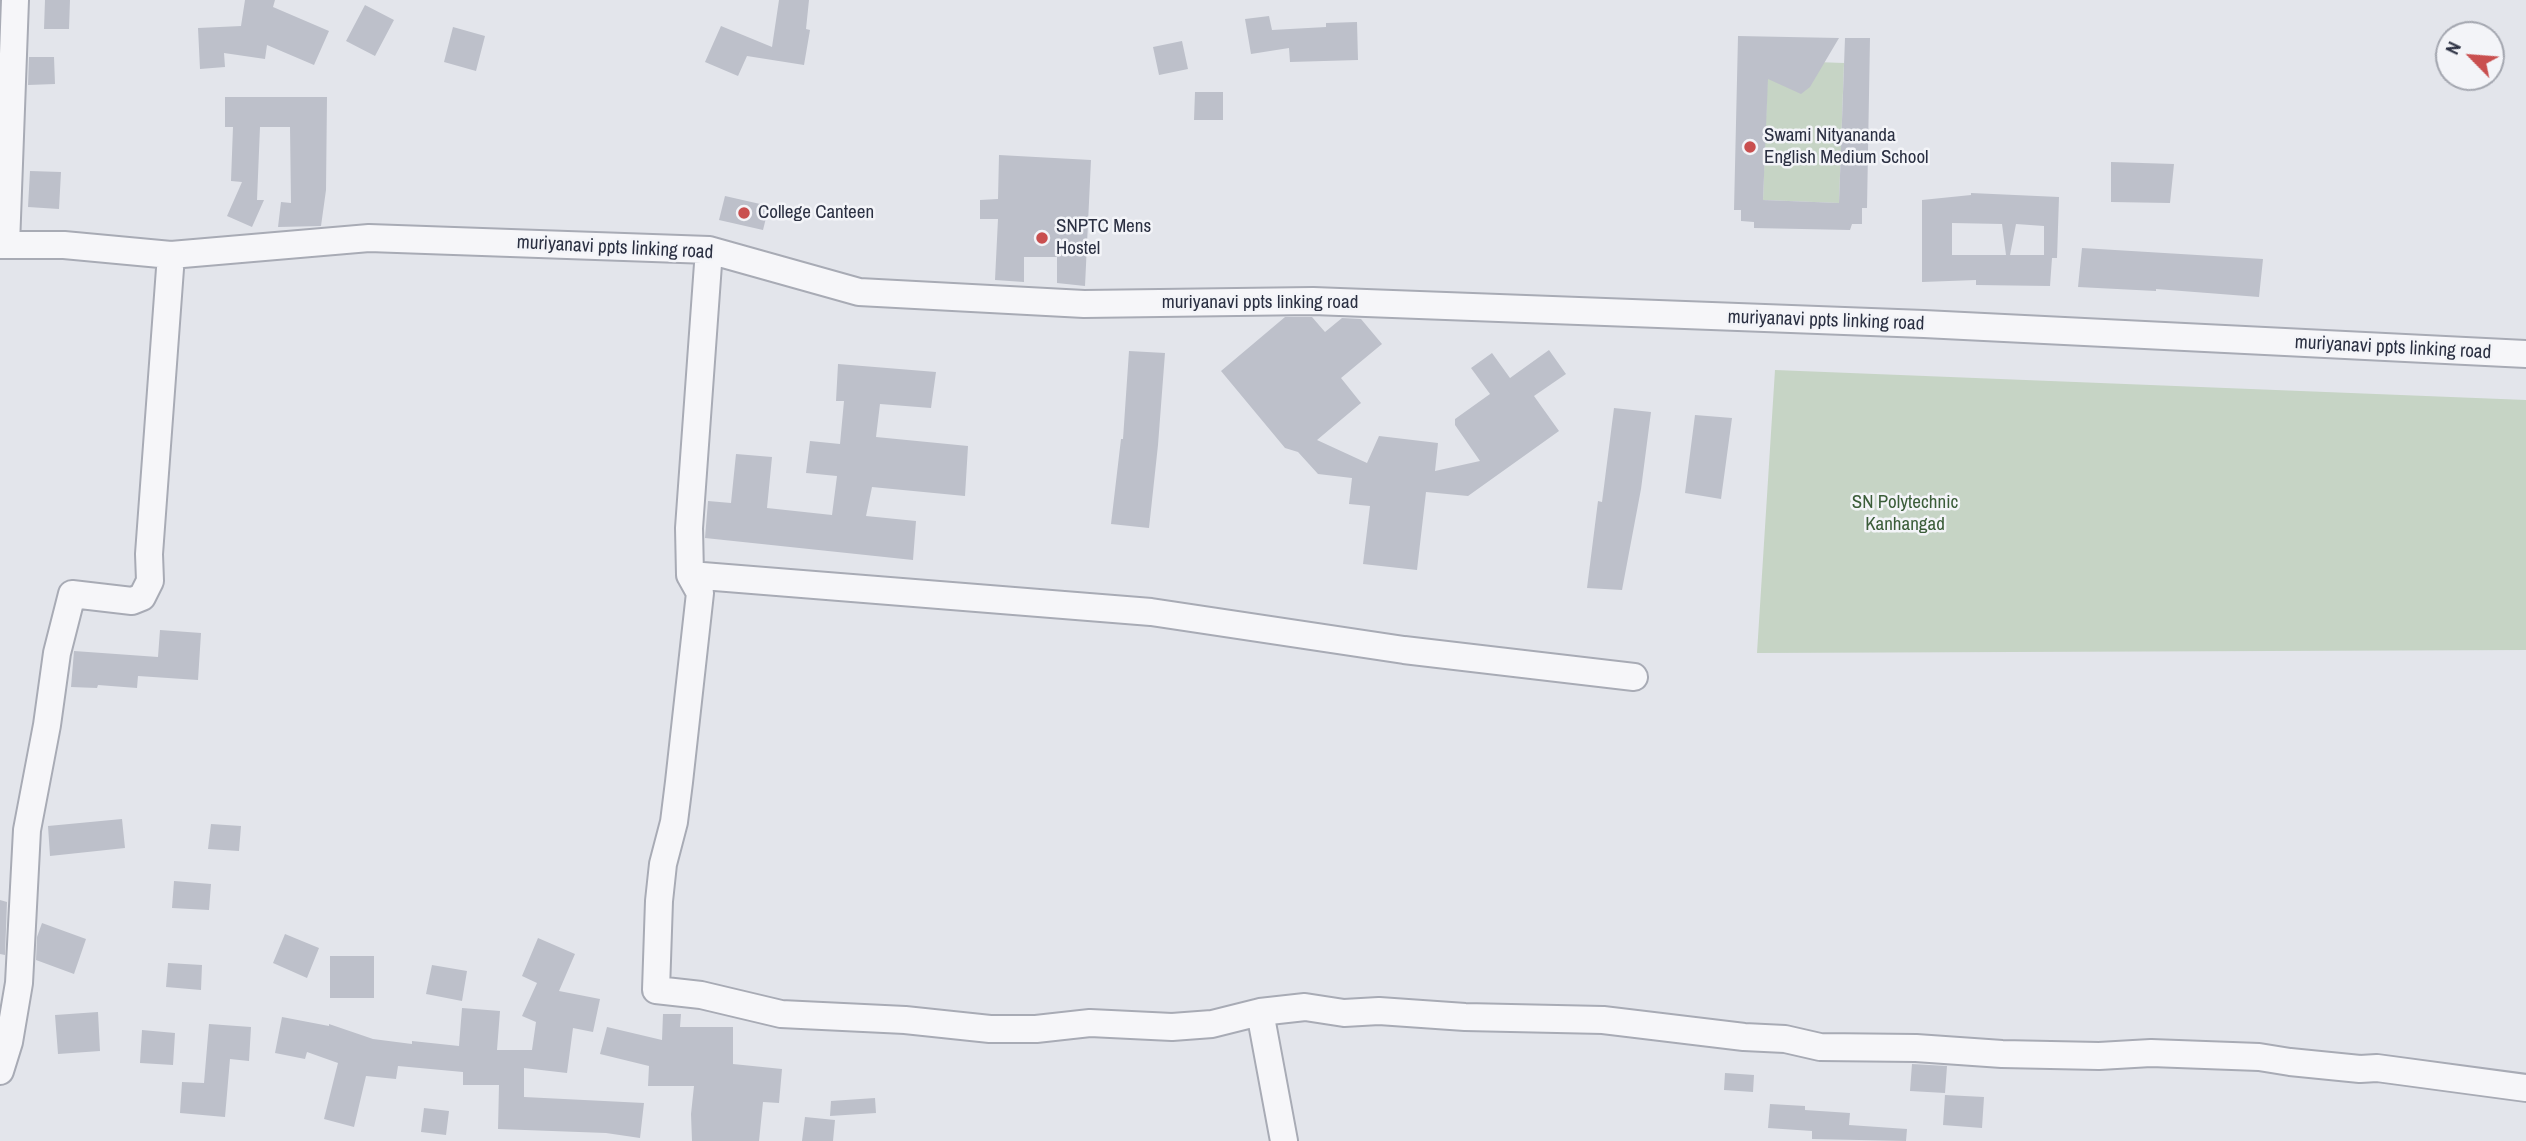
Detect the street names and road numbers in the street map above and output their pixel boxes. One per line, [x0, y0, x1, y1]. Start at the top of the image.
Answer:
street label: muriyanavi ppts linking road [516, 231, 714, 265]
street label: muriyanavi ppts linking road [1162, 292, 1358, 314]
street label: muriyanavi ppts linking road [1727, 306, 1925, 336]
street label: muriyanavi ppts linking road [2294, 331, 2492, 365]

